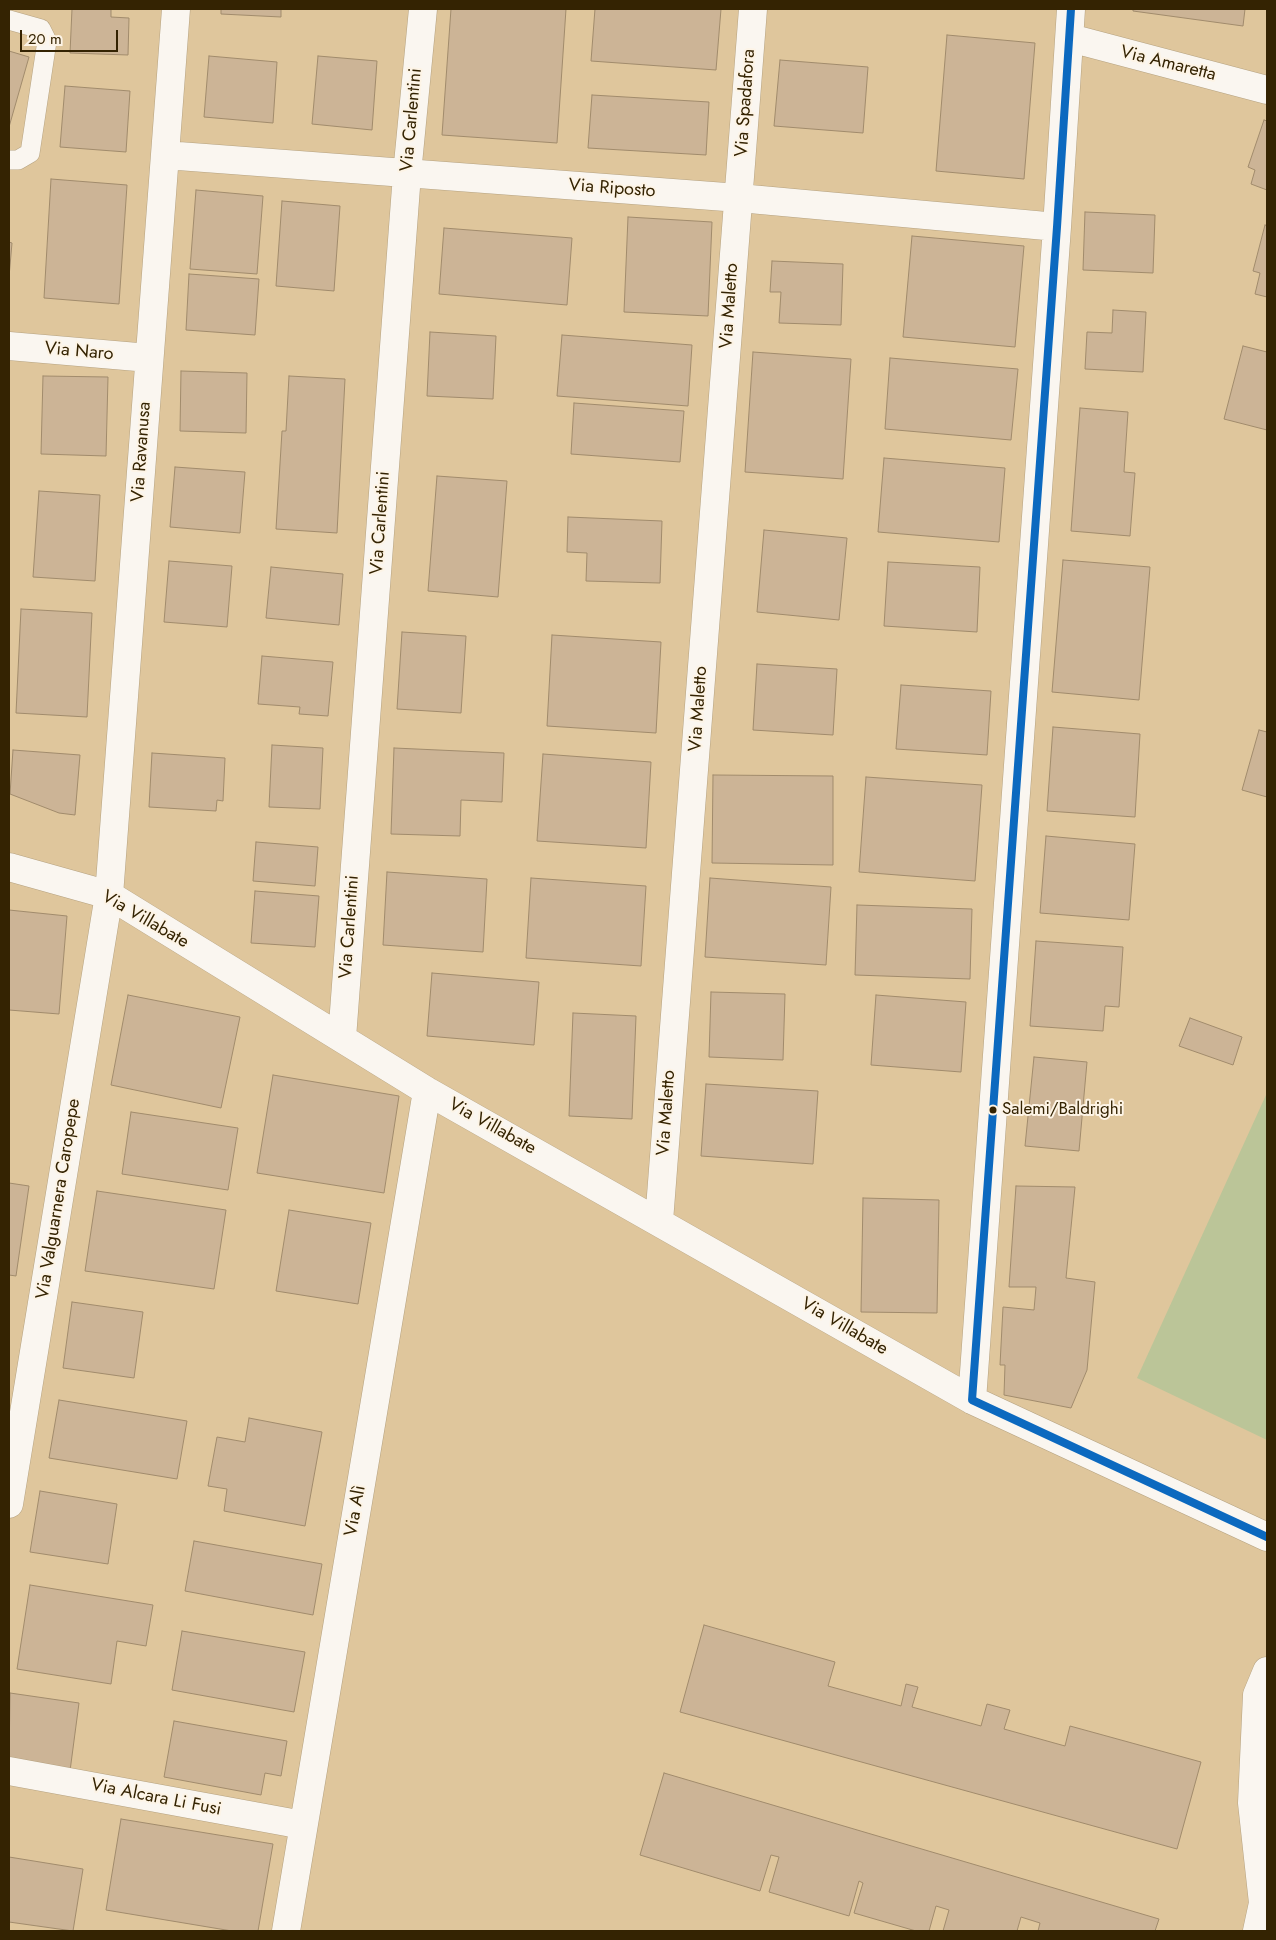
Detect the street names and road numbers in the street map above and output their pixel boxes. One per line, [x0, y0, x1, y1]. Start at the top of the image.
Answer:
street label: Via Amaretta [1118, 42, 1218, 86]
street label: Via Spadafora [731, 48, 761, 158]
street label: Via Carlentini [397, 67, 427, 173]
street label: Via Riposto [568, 175, 656, 203]
street label: Via Maletto [716, 262, 744, 350]
street label: Via Naro [44, 338, 114, 366]
street label: Via Ravanusa [128, 401, 156, 503]
street label: Via Carlentini [367, 470, 395, 576]
street label: Via Maletto [685, 665, 713, 753]
street label: Via Carlentini [336, 874, 364, 980]
street label: Via Villabate [98, 886, 192, 954]
street label: Via Maletto [653, 1069, 681, 1157]
street label: Via Villabate [445, 1094, 539, 1160]
street label: Via Valguarnera Caropepe [32, 1097, 86, 1301]
street label: Via Villabate [797, 1293, 891, 1361]
street label: Via Alì [341, 1484, 371, 1538]
street label: Via Alcara Li Fusi [89, 1775, 223, 1821]

